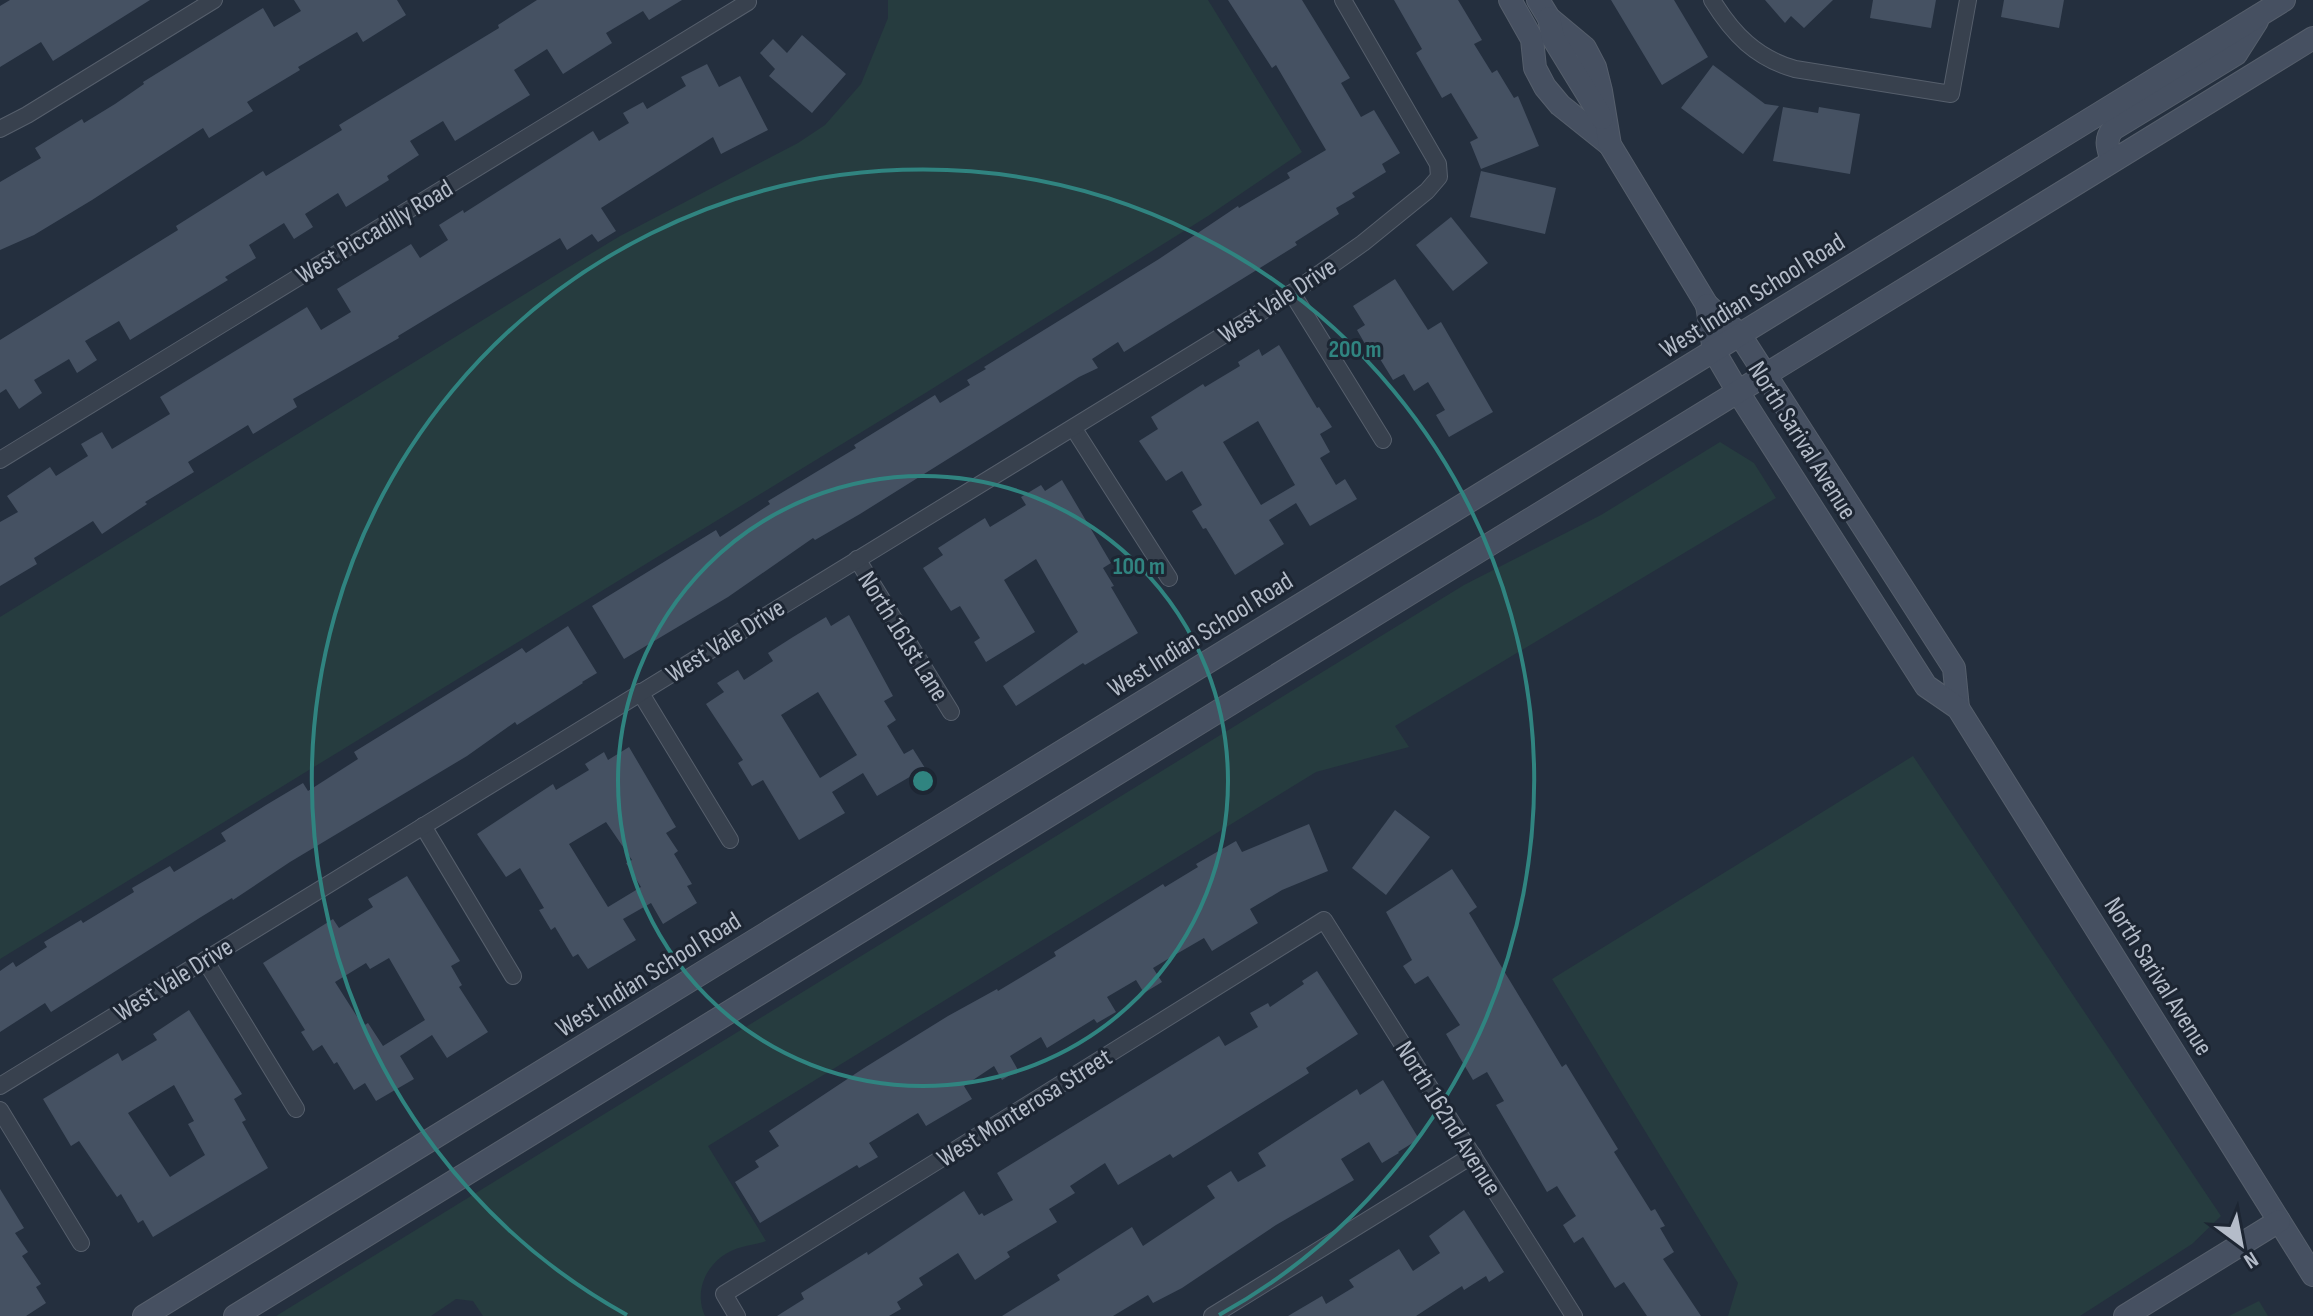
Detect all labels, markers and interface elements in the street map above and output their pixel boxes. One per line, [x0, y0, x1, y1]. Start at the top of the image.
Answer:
street label: West Piccadilly Road [291, 173, 459, 291]
street label: West Indian School Road [1655, 227, 1851, 366]
street label: West Vale Drive [1213, 252, 1342, 351]
text: 200 m [1328, 335, 1382, 364]
street label: North Sarival Avenue [1741, 356, 1863, 526]
text: 100 m [1113, 552, 1165, 581]
street label: North 161st Lane [851, 566, 955, 707]
street label: West Indian School Road [1103, 566, 1299, 705]
street label: West Vale Drive [661, 593, 791, 690]
centre of rings [909, 767, 937, 795]
street label: North Sarival Avenue [2097, 892, 2219, 1062]
street label: West Indian School Road [551, 906, 747, 1045]
street label: West Vale Drive [109, 932, 239, 1029]
street label: North 162nd Avenue [1388, 1036, 1508, 1202]
street label: West Monterosa Street [932, 1042, 1118, 1174]
north arrow [2201, 1204, 2281, 1284]
text: N [2239, 1245, 2263, 1274]

